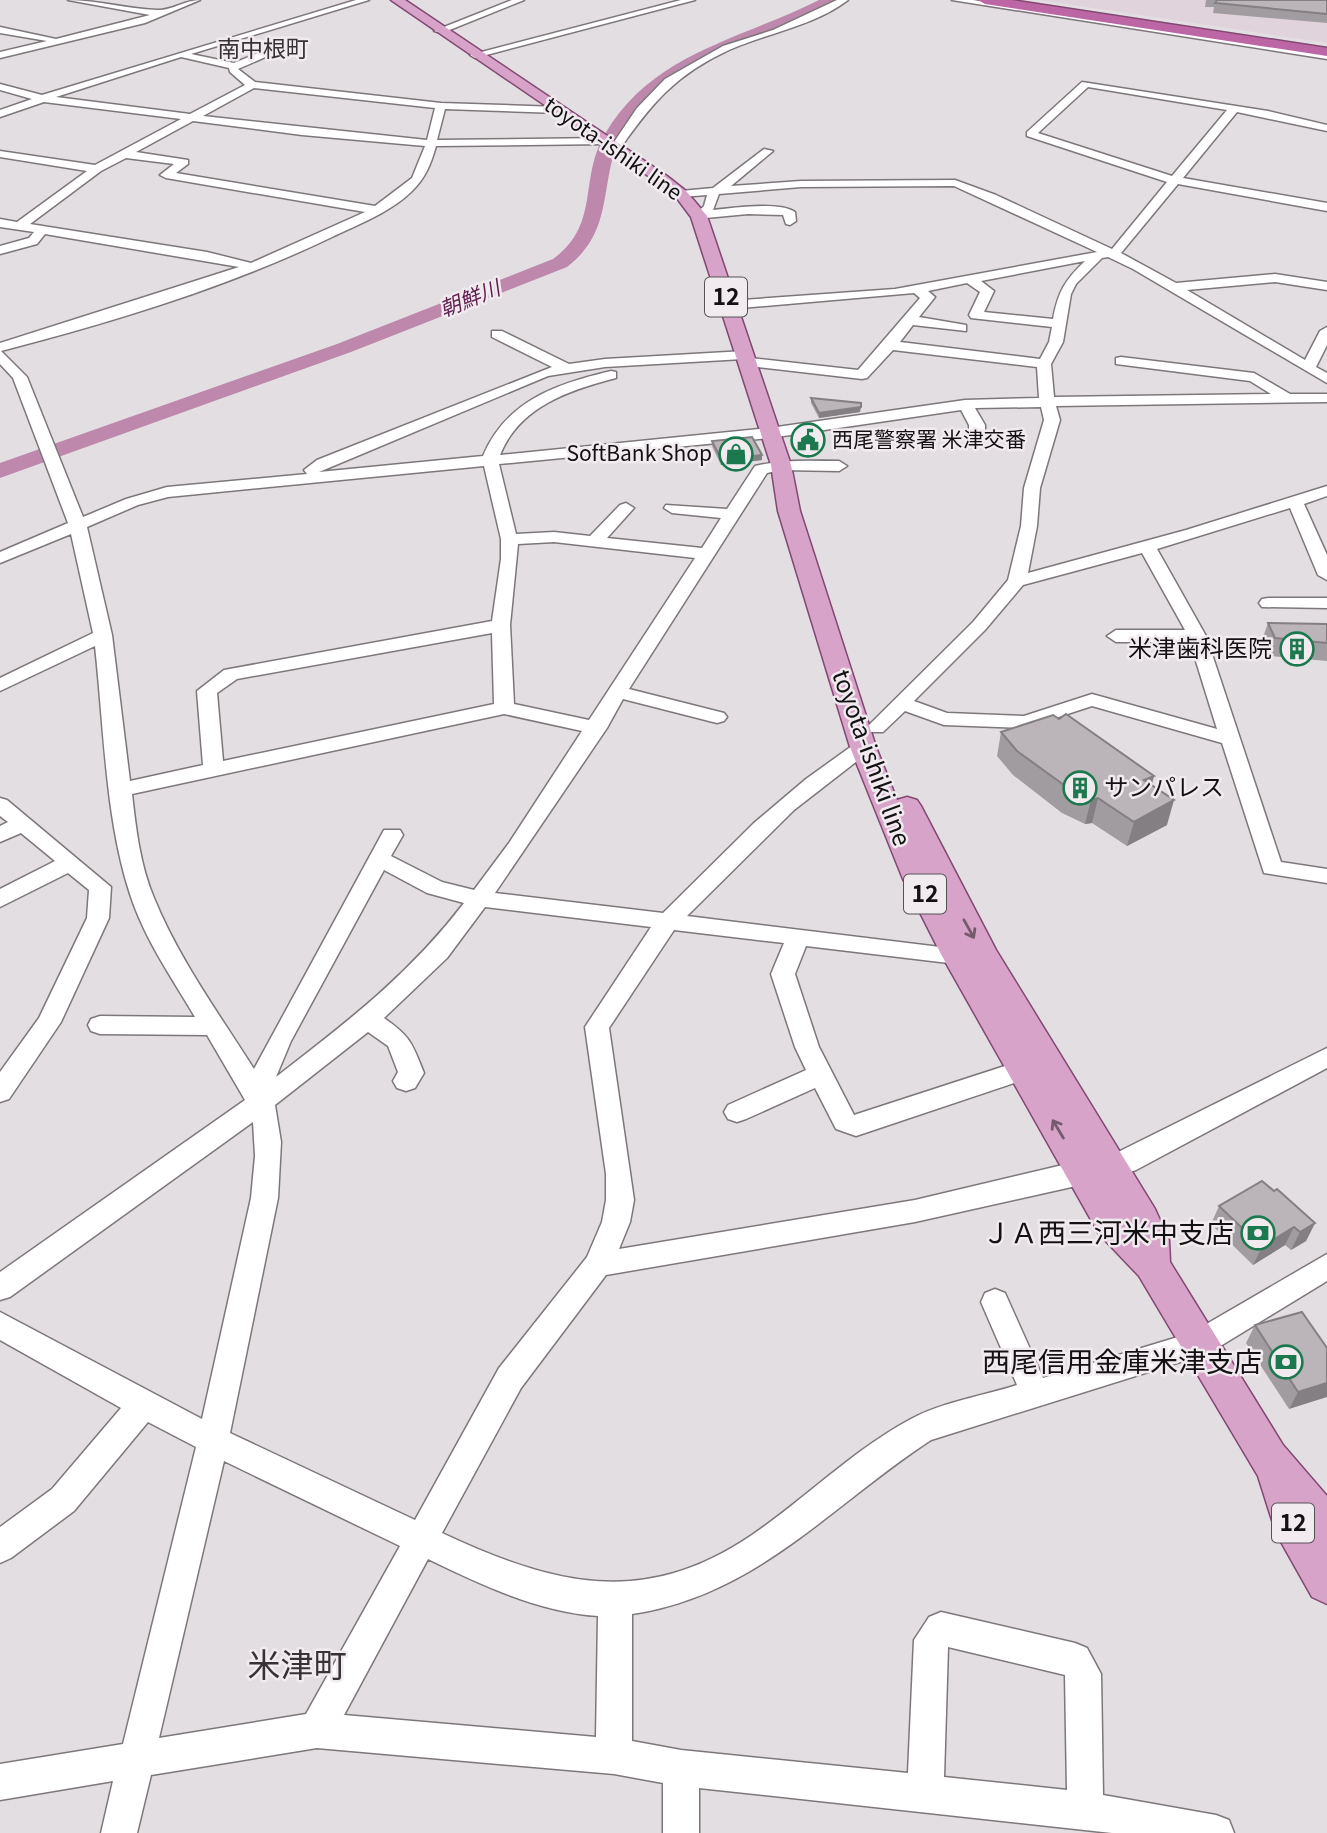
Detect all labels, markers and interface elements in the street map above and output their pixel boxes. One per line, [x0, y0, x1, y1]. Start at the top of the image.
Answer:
district label: 南中根町 [217, 30, 309, 64]
street label: toyota-ishiki line [539, 89, 689, 206]
water label: 朝鮮川 [434, 271, 506, 323]
road number: 12 [705, 278, 747, 316]
public building icon: 西尾警察署 米津交番 [789, 421, 827, 459]
place label: 西尾警察署 米津交番 [832, 423, 1026, 453]
shop icon: SoftBank Shop [717, 435, 755, 473]
place label: SoftBank Shop [566, 437, 712, 467]
place label: 米津歯科医院 [1128, 629, 1272, 664]
building icon: 米津歯科医院 [1278, 630, 1316, 668]
street label: toyota-ishiki line [825, 664, 921, 850]
place label: サンパレス [1104, 768, 1224, 803]
building icon: サンパレス [1061, 769, 1099, 807]
road number: 12 [904, 874, 946, 914]
one-way arrow [963, 918, 977, 939]
one-way arrow [1051, 1120, 1065, 1140]
place label: ＪＡ西三河米中支店 [982, 1211, 1234, 1251]
bank icon: ＪＡ西三河米中支店 [1239, 1214, 1277, 1252]
place label: 西尾信用金庫米津支店 [982, 1340, 1262, 1380]
bank icon: 西尾信用金庫米津支店 [1267, 1343, 1305, 1381]
road number: 12 [1272, 1504, 1314, 1542]
district label: 米津町 [248, 1639, 347, 1687]

